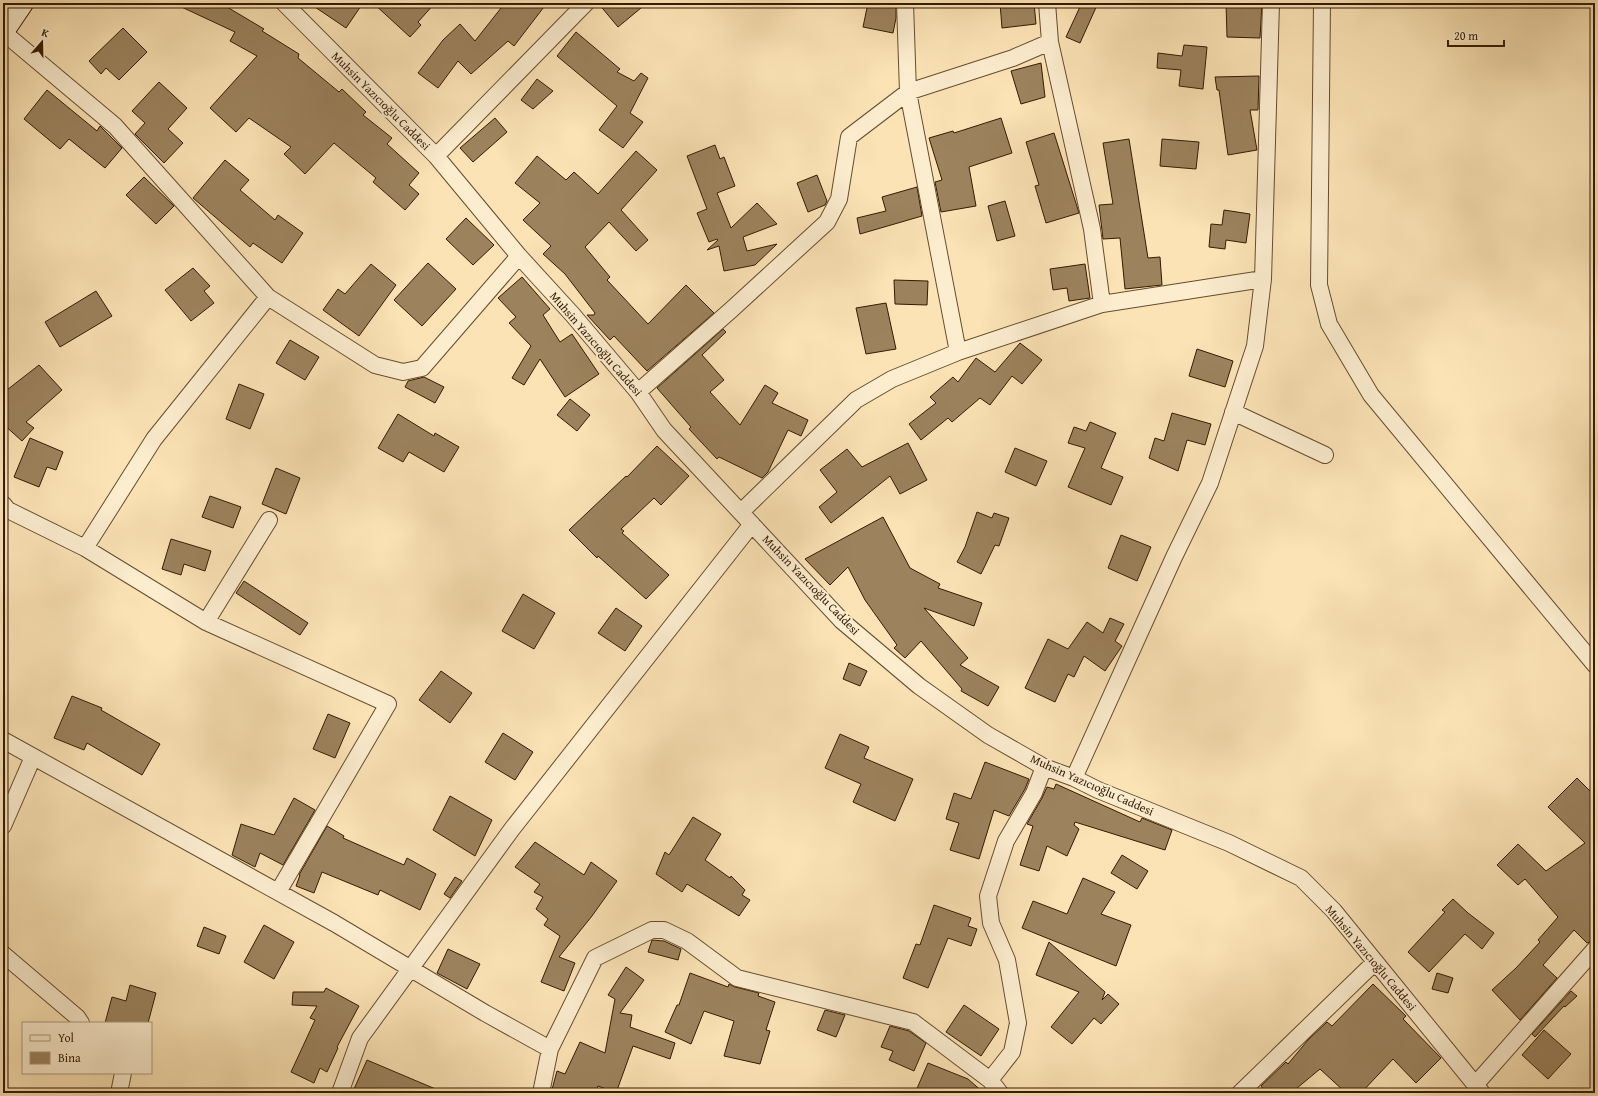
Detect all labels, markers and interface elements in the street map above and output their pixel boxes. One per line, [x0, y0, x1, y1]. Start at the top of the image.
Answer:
north arrow [22, 22, 62, 62]
scale bar [1448, 22, 1504, 48]
text: K [39, 24, 51, 41]
text: 20 m [1454, 27, 1478, 44]
street label: Muhsin Yazıcıoğlu Caddesi [328, 47, 435, 154]
street label: Muhsin Yazıcıoğlu Caddesi [546, 288, 647, 400]
street label: Muhsin Yazıcıoğlu Caddesi [759, 531, 864, 639]
street label: Muhsin Yazıcıoğlu Caddesi [1028, 750, 1157, 820]
street label: Muhsin Yazıcıoğlu Caddesi [1322, 901, 1421, 1015]
legend [22, 1022, 152, 1074]
text: Yol [58, 1029, 75, 1046]
text: Bina [58, 1049, 81, 1066]

